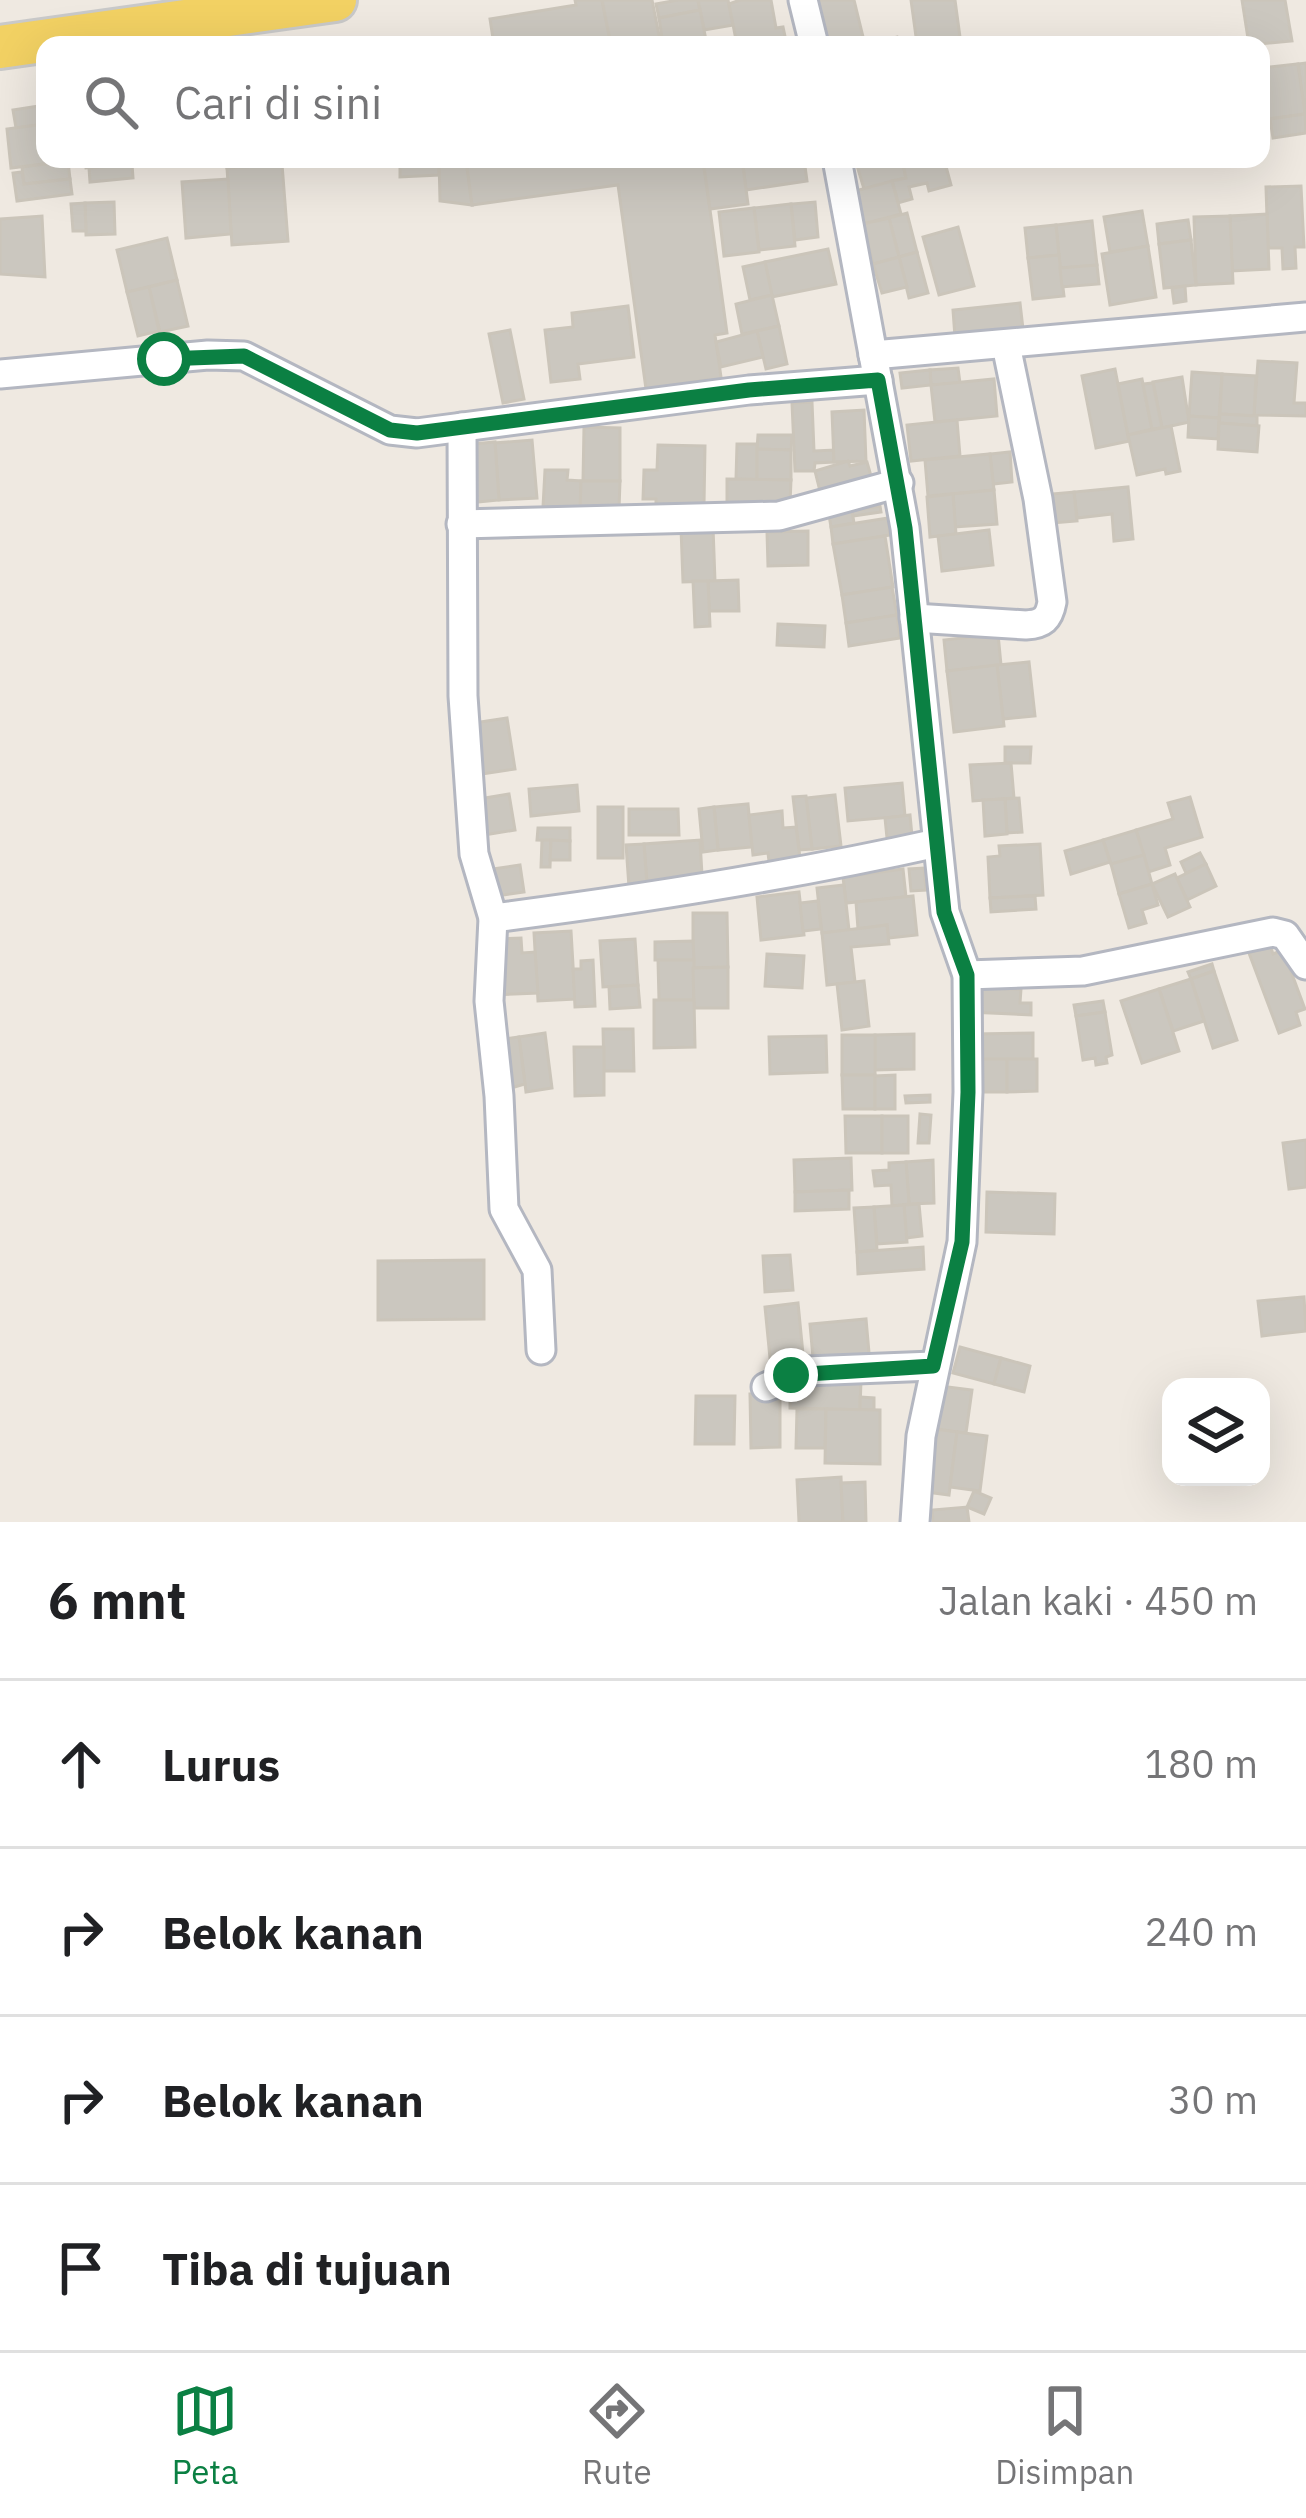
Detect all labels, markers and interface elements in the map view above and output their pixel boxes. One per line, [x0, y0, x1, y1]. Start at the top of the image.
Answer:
search box [36, 36, 1270, 168]
icon: search [78, 69, 144, 135]
text: Cari di sini [174, 73, 382, 131]
route start [137, 332, 191, 386]
route end [764, 1348, 818, 1402]
map controls [1162, 1378, 1270, 1486]
button: layers [1162, 1378, 1270, 1486]
text: 6 mnt [48, 1567, 186, 1633]
text: Jalan kaki · 450 m [938, 1575, 1258, 1626]
icon: ahead [48, 1731, 114, 1797]
text: Lurus [162, 1735, 280, 1793]
text: 180 m [1145, 1738, 1258, 1789]
icon: right [48, 1899, 114, 1965]
text: Belok kanan [162, 1903, 424, 1961]
text: 240 m [1145, 1906, 1258, 1957]
icon: right [48, 2067, 114, 2133]
text: Belok kanan [162, 2071, 424, 2129]
text: 30 m [1168, 2074, 1258, 2125]
icon: arrive [48, 2235, 114, 2301]
text: Tiba di tujuan [162, 2239, 452, 2297]
tab: Peta [172, 2378, 238, 2493]
tab: Rute [582, 2378, 652, 2493]
tab: Disimpan [995, 2378, 1134, 2493]

